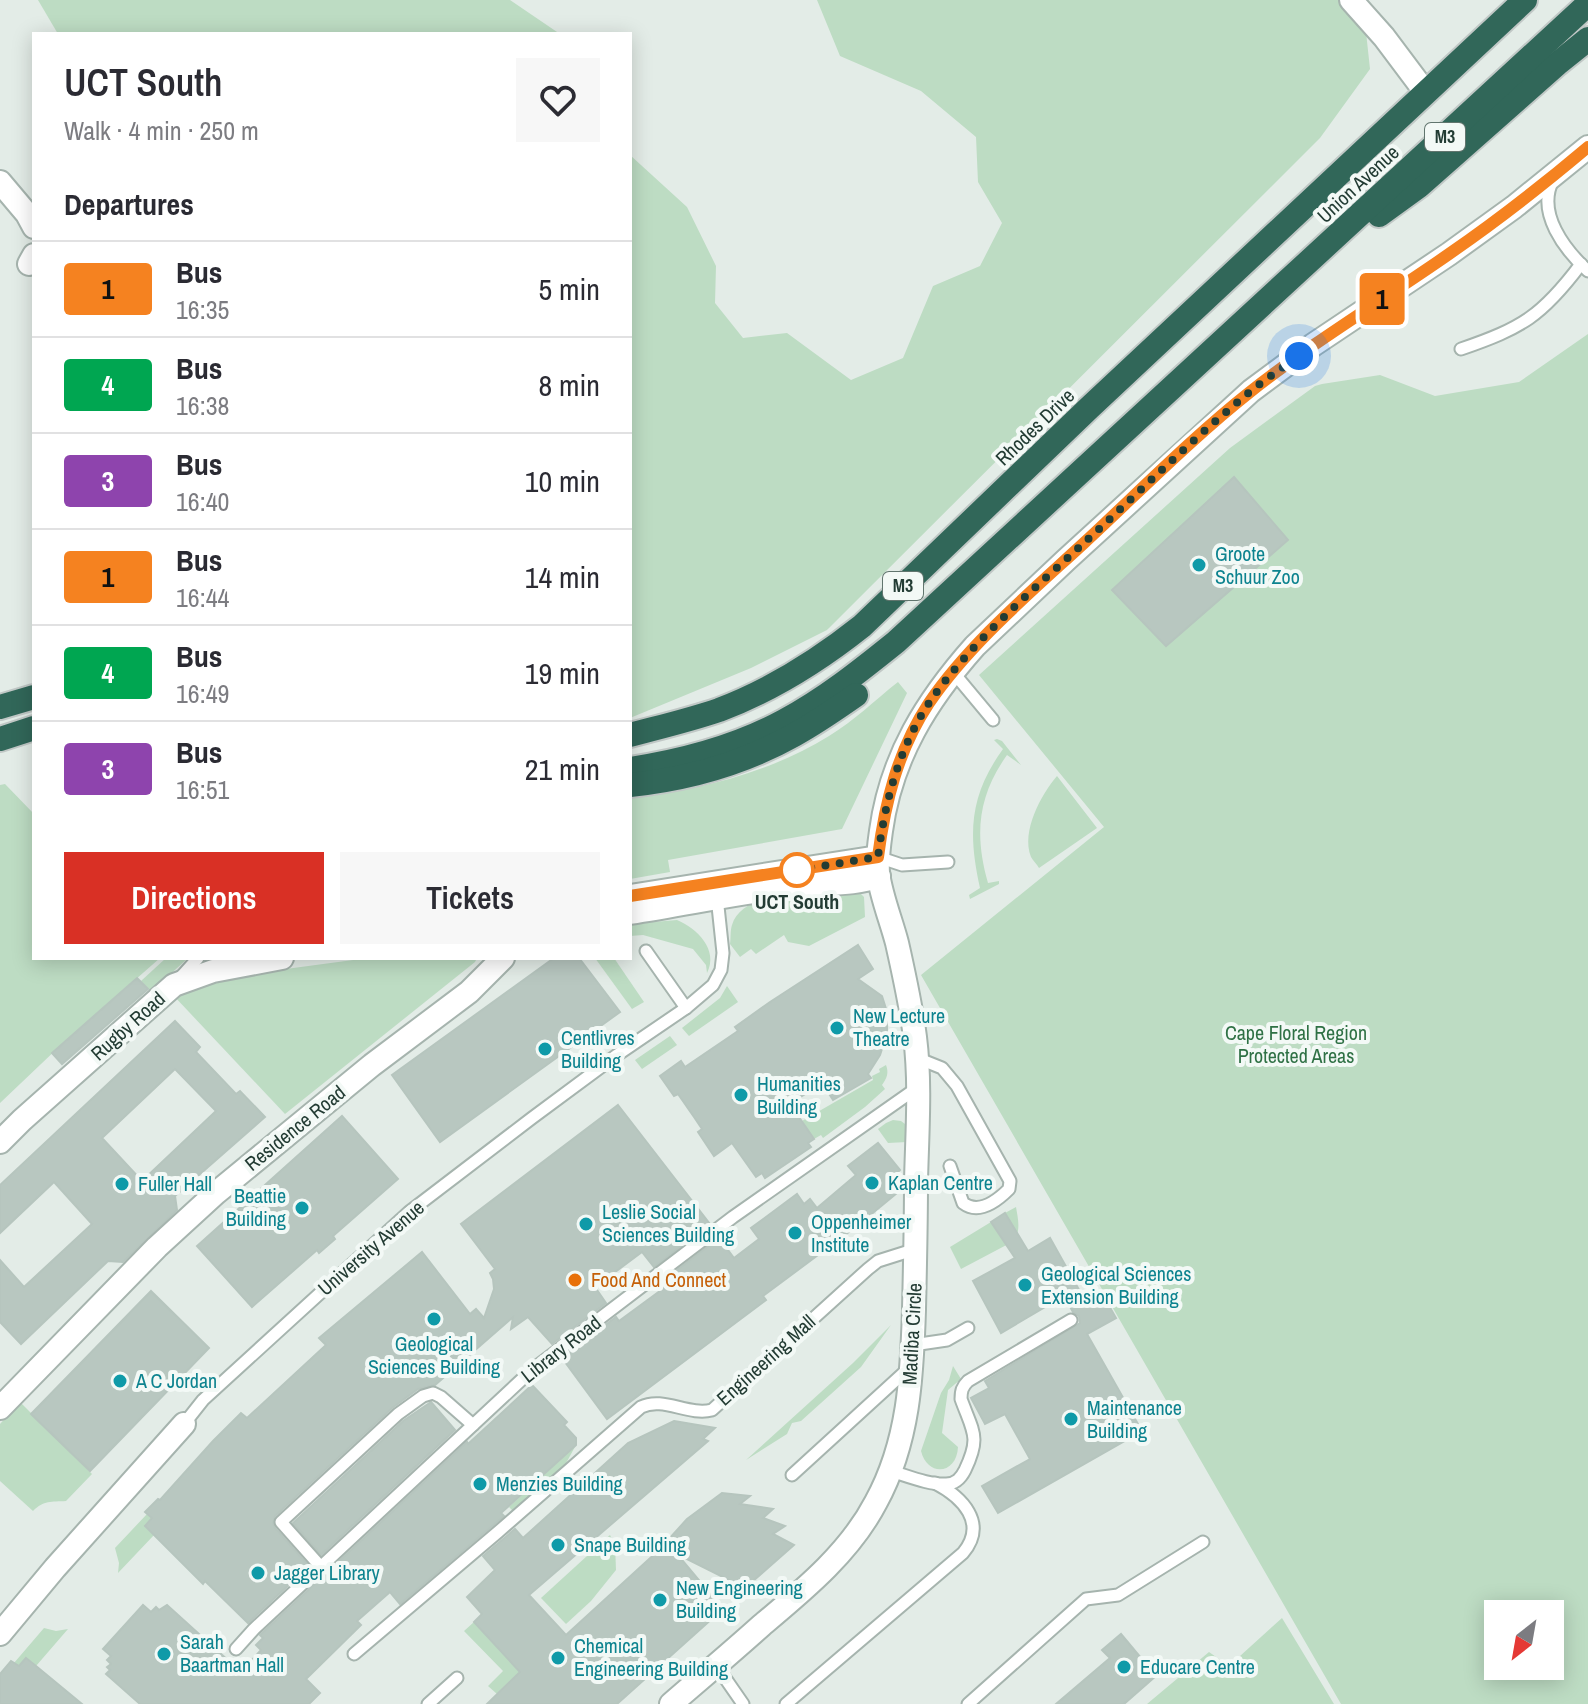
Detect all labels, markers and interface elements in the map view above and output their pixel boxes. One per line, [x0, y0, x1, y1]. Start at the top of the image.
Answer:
text: UCT South [64, 57, 223, 108]
button: heart [516, 58, 600, 142]
text: Walk · 4 min · 250 m [64, 113, 259, 148]
road number: M3 [1425, 123, 1465, 151]
street label: Union Avenue [1311, 139, 1404, 229]
text: Departures [64, 184, 194, 224]
text: Bus [176, 252, 222, 292]
text: 5 min [538, 269, 600, 309]
text: 1 [102, 270, 114, 308]
line badge: 1 [1356, 273, 1408, 325]
text: 1 [1376, 280, 1388, 318]
text: 16:35 [176, 292, 229, 327]
your location [1279, 336, 1319, 376]
text: Bus [176, 348, 222, 388]
text: 8 min [538, 365, 600, 405]
text: 4 [102, 366, 114, 404]
street label: Rhodes Drive [989, 382, 1080, 471]
text: 16:38 [176, 388, 229, 423]
text: Bus [176, 444, 222, 484]
text: 10 min [525, 461, 600, 501]
text: 3 [102, 462, 114, 500]
text: 16:40 [176, 484, 229, 519]
text: Bus [176, 540, 222, 580]
place label: Groote Schuur Zoo [1215, 540, 1300, 590]
marker: Groote Schuur Zoo [1190, 556, 1208, 574]
text: 14 min [525, 557, 600, 597]
text: 1 [102, 558, 114, 596]
road number: M3 [883, 572, 923, 600]
text: 16:44 [176, 580, 229, 615]
text: Bus [176, 636, 222, 676]
text: 19 min [525, 653, 600, 693]
text: 4 [102, 654, 114, 692]
text: 16:49 [176, 676, 229, 711]
text: Bus [176, 732, 222, 772]
text: 21 min [525, 749, 600, 789]
text: 3 [102, 750, 114, 788]
text: 16:51 [176, 772, 229, 807]
button: Directions [64, 852, 324, 944]
button: Tickets [340, 852, 600, 944]
marker: UCT South [780, 853, 814, 887]
place label: UCT South [755, 888, 839, 915]
street label: Rugby Road [85, 985, 171, 1066]
place label: New Lecture Theatre [853, 1002, 945, 1052]
marker: New Lecture Theatre [828, 1019, 846, 1037]
park label: Cape Floral Region Protected Areas [1225, 1019, 1367, 1069]
place label: Centlivres Building [561, 1024, 635, 1074]
marker: Centlivres Building [536, 1040, 554, 1058]
place label: Humanities Building [757, 1070, 841, 1120]
street label: Residence Road [239, 1079, 351, 1177]
marker: Humanities Building [732, 1086, 750, 1104]
place label: Kaplan Centre [888, 1169, 993, 1196]
place label: Fuller Hall [138, 1170, 212, 1197]
marker: Kaplan Centre [863, 1174, 881, 1192]
marker: Fuller Hall [113, 1175, 131, 1193]
place label: Beattie Building [226, 1182, 286, 1232]
street label: University Avenue [312, 1194, 430, 1301]
place label: Leslie Social Sciences Building [602, 1198, 734, 1248]
marker: Beattie Building [293, 1199, 311, 1217]
place label: Oppenheimer Institute [811, 1208, 912, 1258]
marker: Leslie Social Sciences Building [577, 1215, 595, 1233]
marker: Oppenheimer Institute [786, 1224, 804, 1242]
place label: Geological Sciences Extension Building [1041, 1260, 1191, 1310]
place label: Food And Connect [591, 1266, 726, 1293]
marker: Food And Connect [566, 1271, 584, 1289]
marker: Geological Sciences Extension Building [1016, 1276, 1034, 1294]
street label: Madiba Circle [895, 1282, 928, 1386]
street label: Engineering Mall [711, 1308, 821, 1411]
street label: Library Road [515, 1309, 606, 1388]
marker: Geological Sciences Building [425, 1310, 443, 1328]
place label: Geological Sciences Building [368, 1330, 500, 1380]
place label: A C Jordan [135, 1367, 217, 1394]
marker: A C Jordan [111, 1372, 129, 1390]
place label: Maintenance Building [1087, 1394, 1182, 1444]
marker: Maintenance Building [1062, 1410, 1080, 1428]
place label: Menzies Building [496, 1470, 623, 1497]
marker: Menzies Building [471, 1475, 489, 1493]
place label: Snape Building [574, 1531, 686, 1558]
marker: Snape Building [549, 1536, 567, 1554]
place label: Jagger Library [274, 1559, 381, 1586]
marker: Jagger Library [249, 1564, 267, 1582]
place label: New Engineering Building [676, 1574, 803, 1624]
marker: New Engineering Building [651, 1591, 669, 1609]
north arrow [1484, 1600, 1564, 1680]
map controls [1484, 1600, 1564, 1680]
place label: Sarah Baartman Hall [180, 1628, 284, 1678]
place label: Chemical Engineering Building [574, 1632, 728, 1682]
marker: Sarah Baartman Hall [155, 1645, 173, 1663]
marker: Chemical Engineering Building [549, 1649, 567, 1667]
place label: Educare Centre [1140, 1653, 1255, 1680]
marker: Educare Centre [1115, 1658, 1133, 1676]

